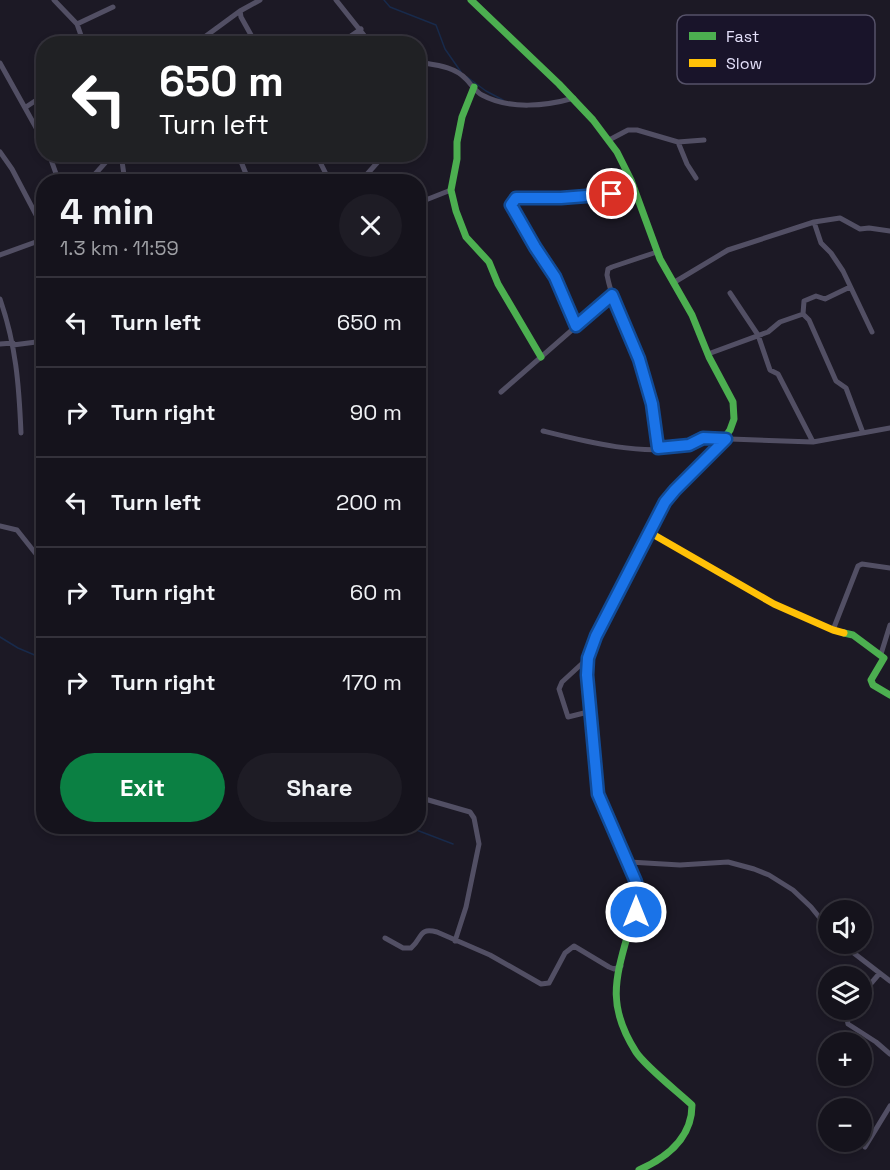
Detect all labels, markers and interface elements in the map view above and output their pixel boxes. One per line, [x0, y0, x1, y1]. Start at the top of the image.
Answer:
legend [677, 15, 875, 84]
text: Fast [726, 26, 759, 47]
text: Slow [726, 53, 762, 74]
text: 650 m [159, 55, 284, 108]
icon: left [60, 60, 138, 138]
text: Turn left [159, 107, 269, 142]
pin [586, 168, 637, 219]
icon: arrive [595, 177, 628, 210]
text: 4 min [60, 189, 155, 235]
button: close [339, 194, 402, 257]
text: 1.3 km · 11:59 [60, 235, 179, 261]
icon: left [60, 306, 93, 339]
text: Turn left [111, 308, 201, 336]
text: 650 m [337, 308, 402, 336]
icon: right [60, 396, 93, 429]
text: Turn right [111, 398, 216, 426]
text: 90 m [350, 398, 402, 426]
icon: left [60, 486, 93, 519]
text: Turn left [111, 488, 201, 516]
text: 200 m [336, 488, 402, 516]
icon: right [60, 576, 93, 609]
text: Turn right [111, 578, 216, 606]
text: 60 m [350, 578, 402, 606]
icon: right [60, 666, 93, 699]
text: Turn right [111, 668, 216, 696]
text: 170 m [342, 668, 402, 696]
button: Exit [60, 753, 225, 822]
button: Share [237, 753, 402, 822]
position arrow [604, 880, 668, 944]
map controls [818, 900, 872, 1152]
button: sound [818, 900, 872, 954]
button: layers [818, 966, 872, 1020]
button: + [818, 1032, 872, 1086]
button: − [818, 1098, 872, 1152]

